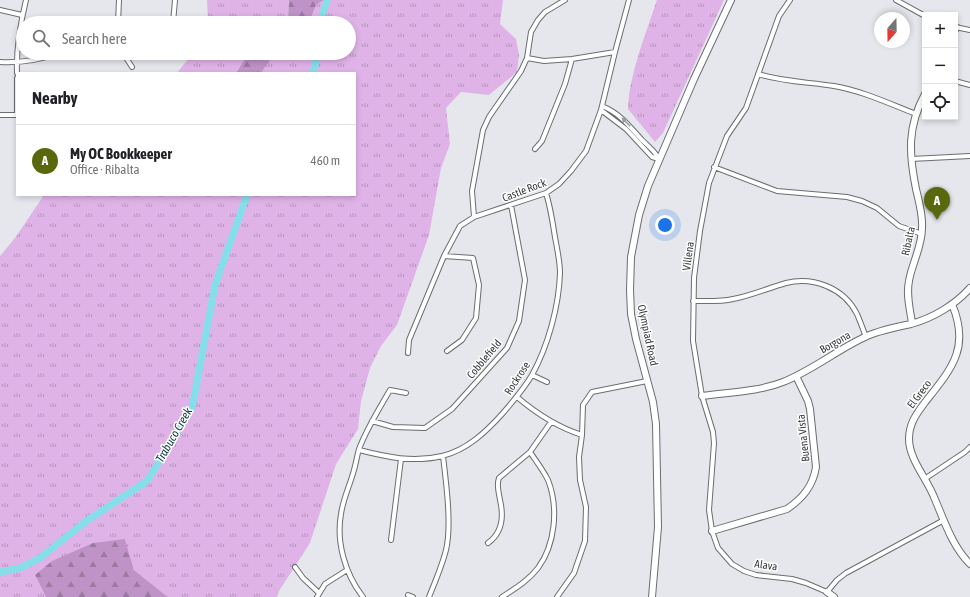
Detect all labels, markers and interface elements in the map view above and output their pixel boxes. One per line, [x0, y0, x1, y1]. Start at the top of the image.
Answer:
north arrow [874, 12, 910, 48]
map controls [922, 12, 958, 120]
button: + [922, 12, 958, 48]
search box [16, 16, 356, 60]
icon: search [30, 27, 52, 49]
text: Search here [62, 30, 127, 47]
button: − [922, 48, 958, 84]
button: locate [922, 84, 958, 120]
text: Nearby [32, 88, 78, 108]
one-way arrow [622, 117, 631, 126]
text: My OC Bookkeeper [70, 145, 172, 162]
text: A [42, 153, 48, 168]
text: 460 m [311, 153, 340, 168]
text: Office · Ribalta [70, 162, 140, 177]
street label: Castle Rock [500, 176, 548, 204]
pin: A [924, 187, 950, 220]
your location [655, 215, 675, 235]
street label: Ribalta [899, 225, 917, 257]
street label: Villena [680, 241, 696, 271]
street label: Olympiad Road [636, 303, 660, 367]
street label: Borgona [818, 328, 852, 356]
street label: Cobblefield [464, 337, 504, 381]
street label: Rockrose [502, 359, 532, 397]
street label: El Greco [904, 377, 934, 411]
water label: Trabuco Creek [153, 404, 196, 465]
street label: Buena Vista [795, 414, 811, 462]
street label: Alava [754, 557, 778, 573]

